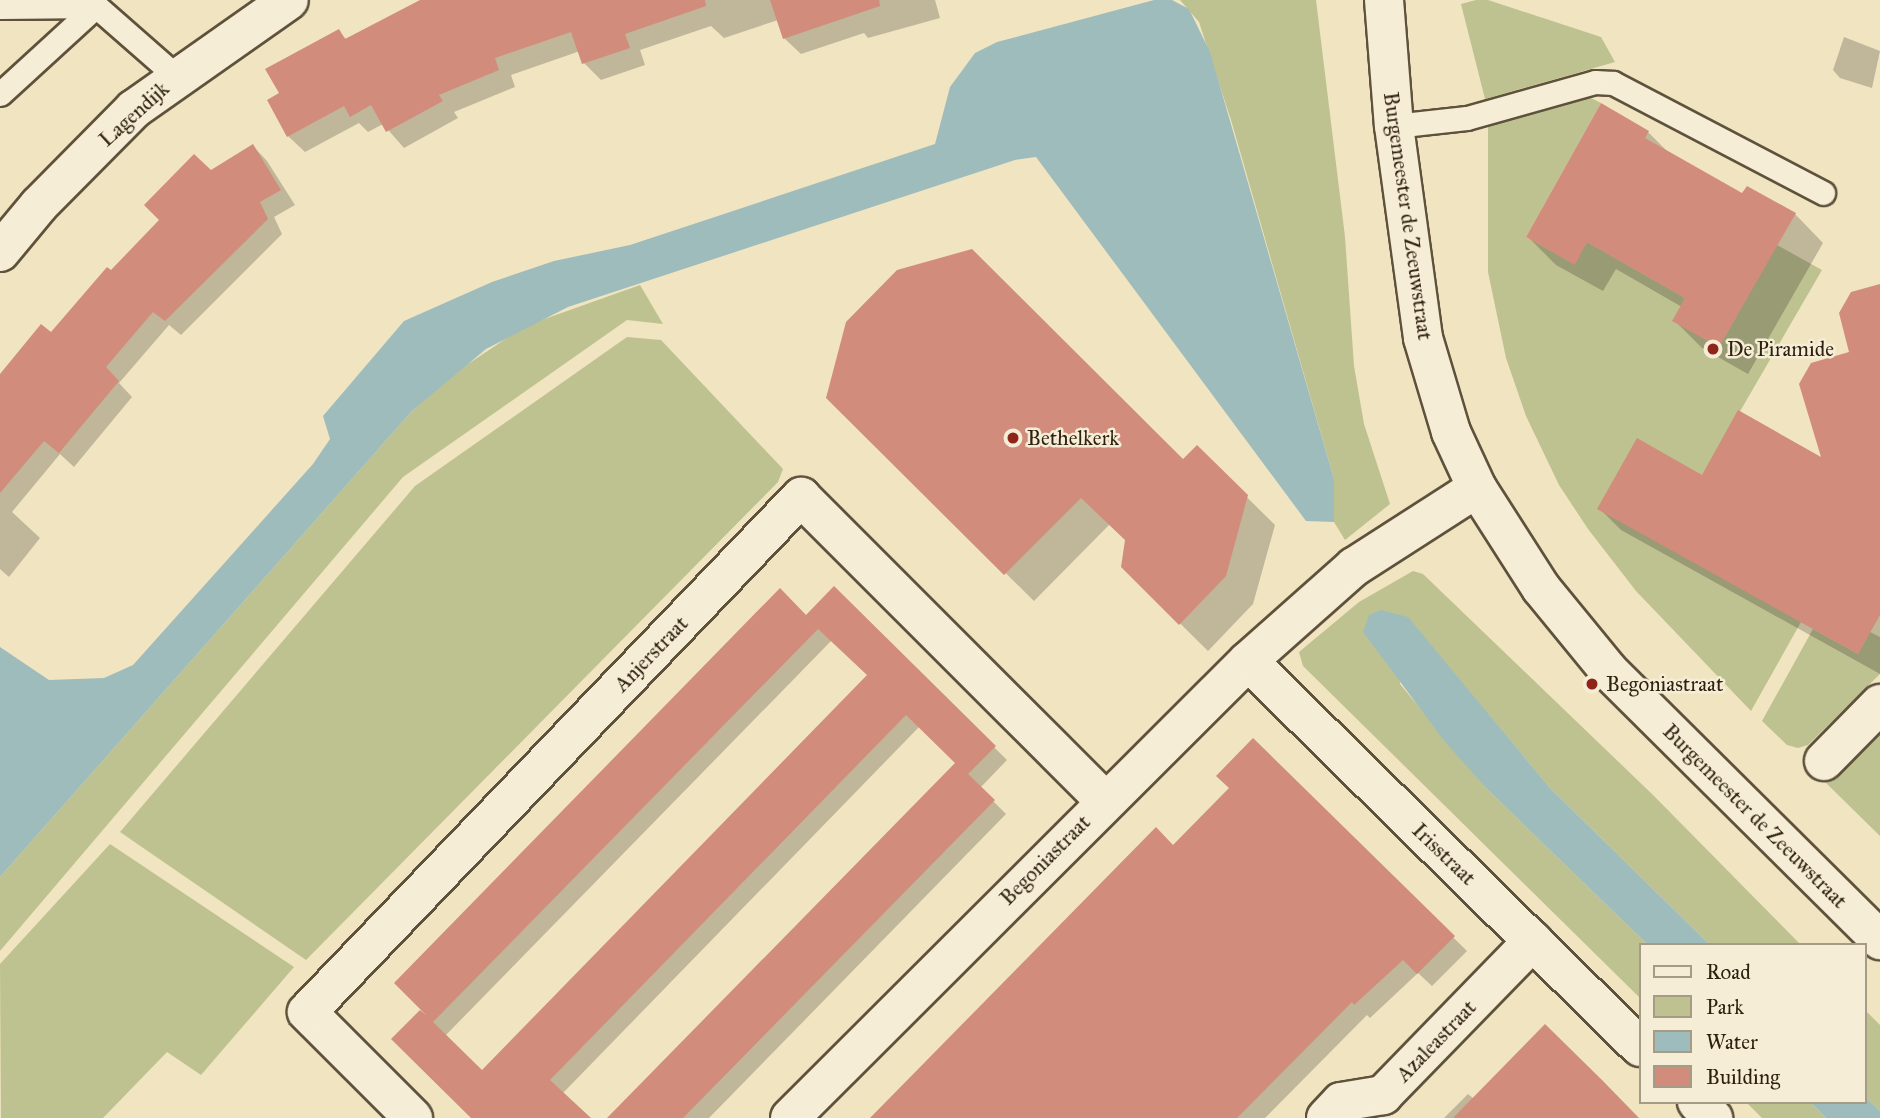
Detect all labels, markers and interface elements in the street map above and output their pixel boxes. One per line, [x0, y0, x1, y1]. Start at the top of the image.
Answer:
street label: Lagendijk [94, 76, 174, 152]
street label: Burgemeester de Zeeuwstraat [1378, 90, 1438, 342]
place label: De Piramide [1727, 336, 1834, 362]
marker: De Piramide [1705, 341, 1721, 357]
place label: Bethelkerk [1027, 425, 1119, 451]
marker: Bethelkerk [1005, 430, 1021, 446]
street label: Anjerstraat [609, 611, 693, 697]
place label: Begoniastraat [1606, 671, 1723, 697]
marker: Begoniastraat [1584, 676, 1600, 692]
street label: Burgemeester de Zeeuwstraat [1658, 719, 1852, 913]
street label: Begoniastraat [995, 810, 1095, 910]
street label: Irisstraat [1407, 818, 1481, 890]
legend [1638, 943, 1866, 1104]
text: Road [1706, 959, 1751, 985]
text: Park [1706, 994, 1744, 1020]
street label: Azaleastraat [1391, 995, 1481, 1087]
text: Water [1706, 1029, 1758, 1055]
text: Building [1706, 1064, 1780, 1090]

